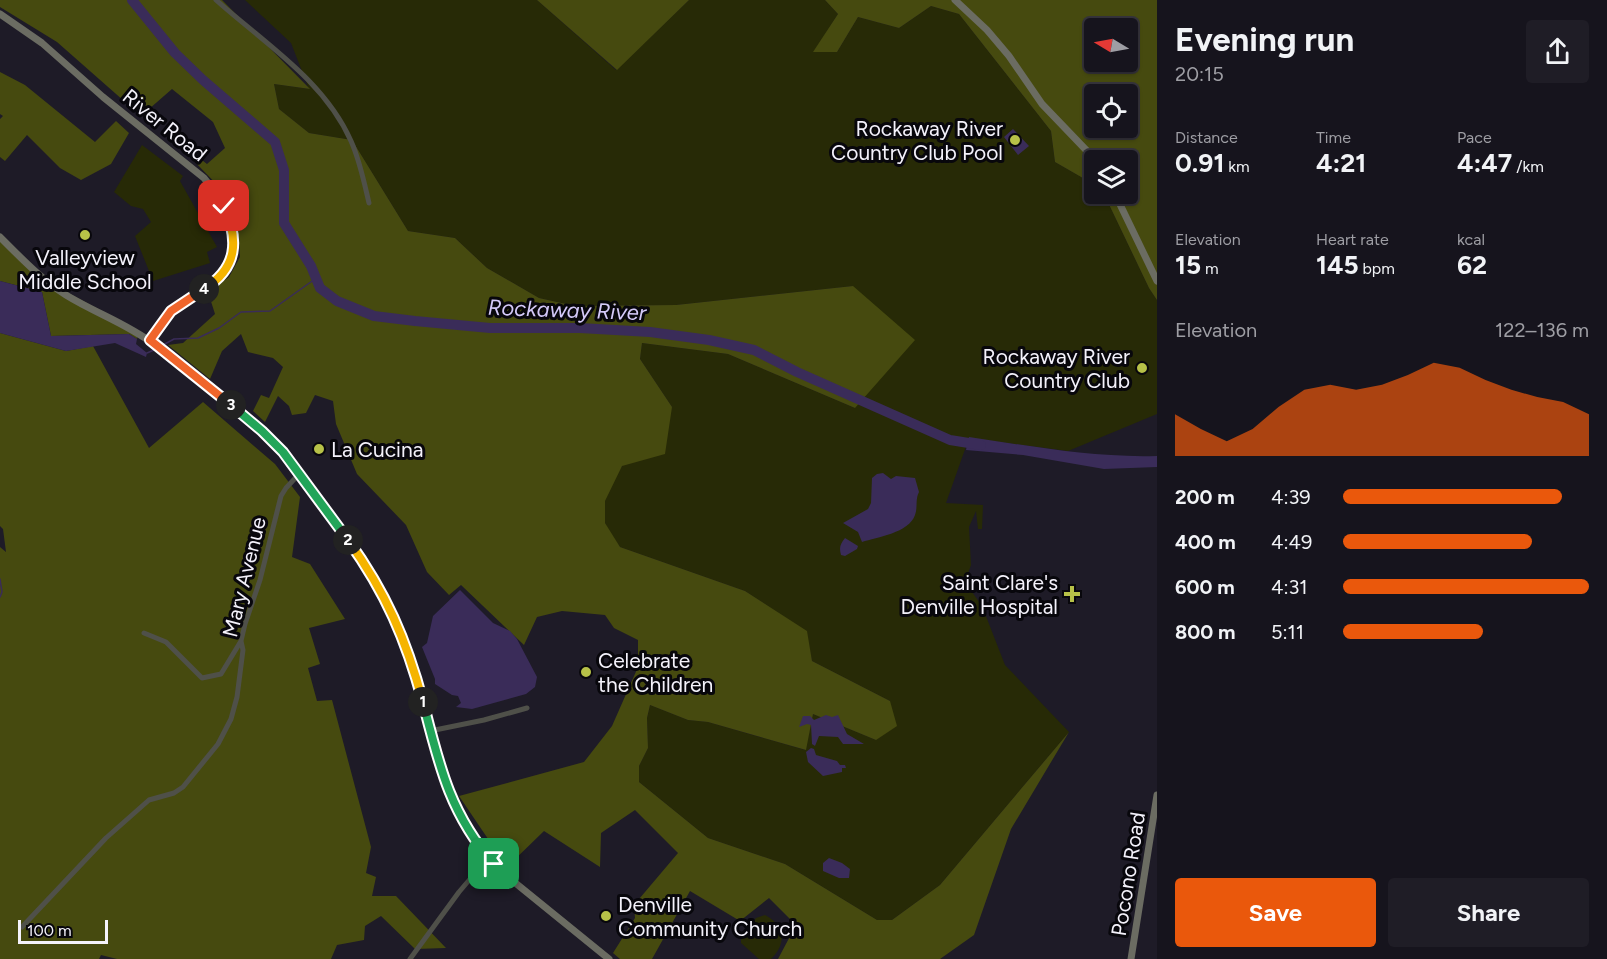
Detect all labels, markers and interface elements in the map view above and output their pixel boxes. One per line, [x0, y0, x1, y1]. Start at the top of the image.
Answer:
north arrow [1084, 18, 1138, 72]
map controls [1084, 18, 1138, 204]
text: Evening run [1175, 20, 1354, 59]
button: share [1526, 20, 1589, 83]
text: 20:15 [1175, 62, 1224, 86]
street label: River Road [118, 84, 212, 166]
button: locate [1084, 84, 1138, 138]
place label: Rockaway River Country Club Pool [831, 116, 1003, 165]
text: Distance [1175, 128, 1238, 147]
text: Time [1316, 128, 1351, 147]
text: Pace [1457, 128, 1492, 147]
marker: Rockaway River Country Club Pool [1008, 133, 1022, 147]
text: 0.91 [1175, 147, 1224, 179]
text: 4:21 [1316, 147, 1366, 179]
text: 4:47 [1457, 147, 1512, 179]
button: layers [1084, 150, 1138, 204]
text: km [1224, 157, 1250, 176]
text: /km [1512, 157, 1544, 176]
pin [198, 180, 249, 231]
icon: check [207, 189, 240, 222]
marker: Valleyview Middle School [78, 228, 92, 242]
text: Elevation [1175, 230, 1241, 249]
text: Heart rate [1316, 230, 1389, 249]
text: kcal [1457, 230, 1485, 249]
place label: Valleyview Middle School [18, 245, 152, 294]
text: 15 [1175, 249, 1201, 281]
text: 145 [1316, 249, 1359, 281]
text: 62 [1457, 249, 1487, 281]
text: m [1201, 259, 1219, 278]
text: bpm [1359, 259, 1395, 278]
pin: 4 [189, 274, 219, 304]
text: 4 [199, 279, 209, 298]
water label: Rockaway River [487, 294, 648, 326]
text: Elevation [1175, 318, 1257, 342]
text: 122–136 m [1495, 318, 1589, 342]
place label: Rockaway River Country Club [983, 344, 1130, 393]
marker: Rockaway River Country Club [1135, 361, 1149, 375]
pin: 3 [216, 390, 246, 420]
text: 3 [227, 395, 235, 414]
place label: La Cucina [331, 437, 423, 462]
marker: La Cucina [312, 442, 326, 456]
text: 200 m [1175, 485, 1235, 509]
text: 4:39 [1271, 485, 1311, 509]
street label: Mary Avenue [217, 514, 271, 640]
pin: 2 [333, 525, 363, 555]
text: 2 [343, 530, 353, 549]
text: 400 m [1175, 530, 1236, 554]
text: 4:49 [1271, 530, 1312, 554]
place label: Saint Clare's Denville Hospital [901, 570, 1058, 619]
text: 600 m [1175, 575, 1235, 599]
text: 4:31 [1271, 575, 1308, 599]
marker: Saint Clare's Denville Hospital [1063, 585, 1081, 603]
text: 800 m [1175, 620, 1235, 644]
text: 5:11 [1271, 620, 1304, 644]
place label: Celebrate the Children [598, 648, 713, 697]
marker: Celebrate the Children [579, 665, 593, 679]
pin: 1 [408, 687, 438, 717]
text: 1 [420, 692, 426, 711]
street label: Pocono Road [1106, 810, 1150, 938]
pin [468, 838, 519, 889]
icon: arrive [477, 847, 510, 880]
button: Save [1175, 878, 1376, 947]
button: Share [1388, 878, 1589, 947]
place label: Denville Community Church [618, 892, 802, 941]
marker: Denville Community Church [599, 909, 613, 923]
scale bar [18, 917, 108, 944]
text: 100 m [27, 921, 72, 940]

